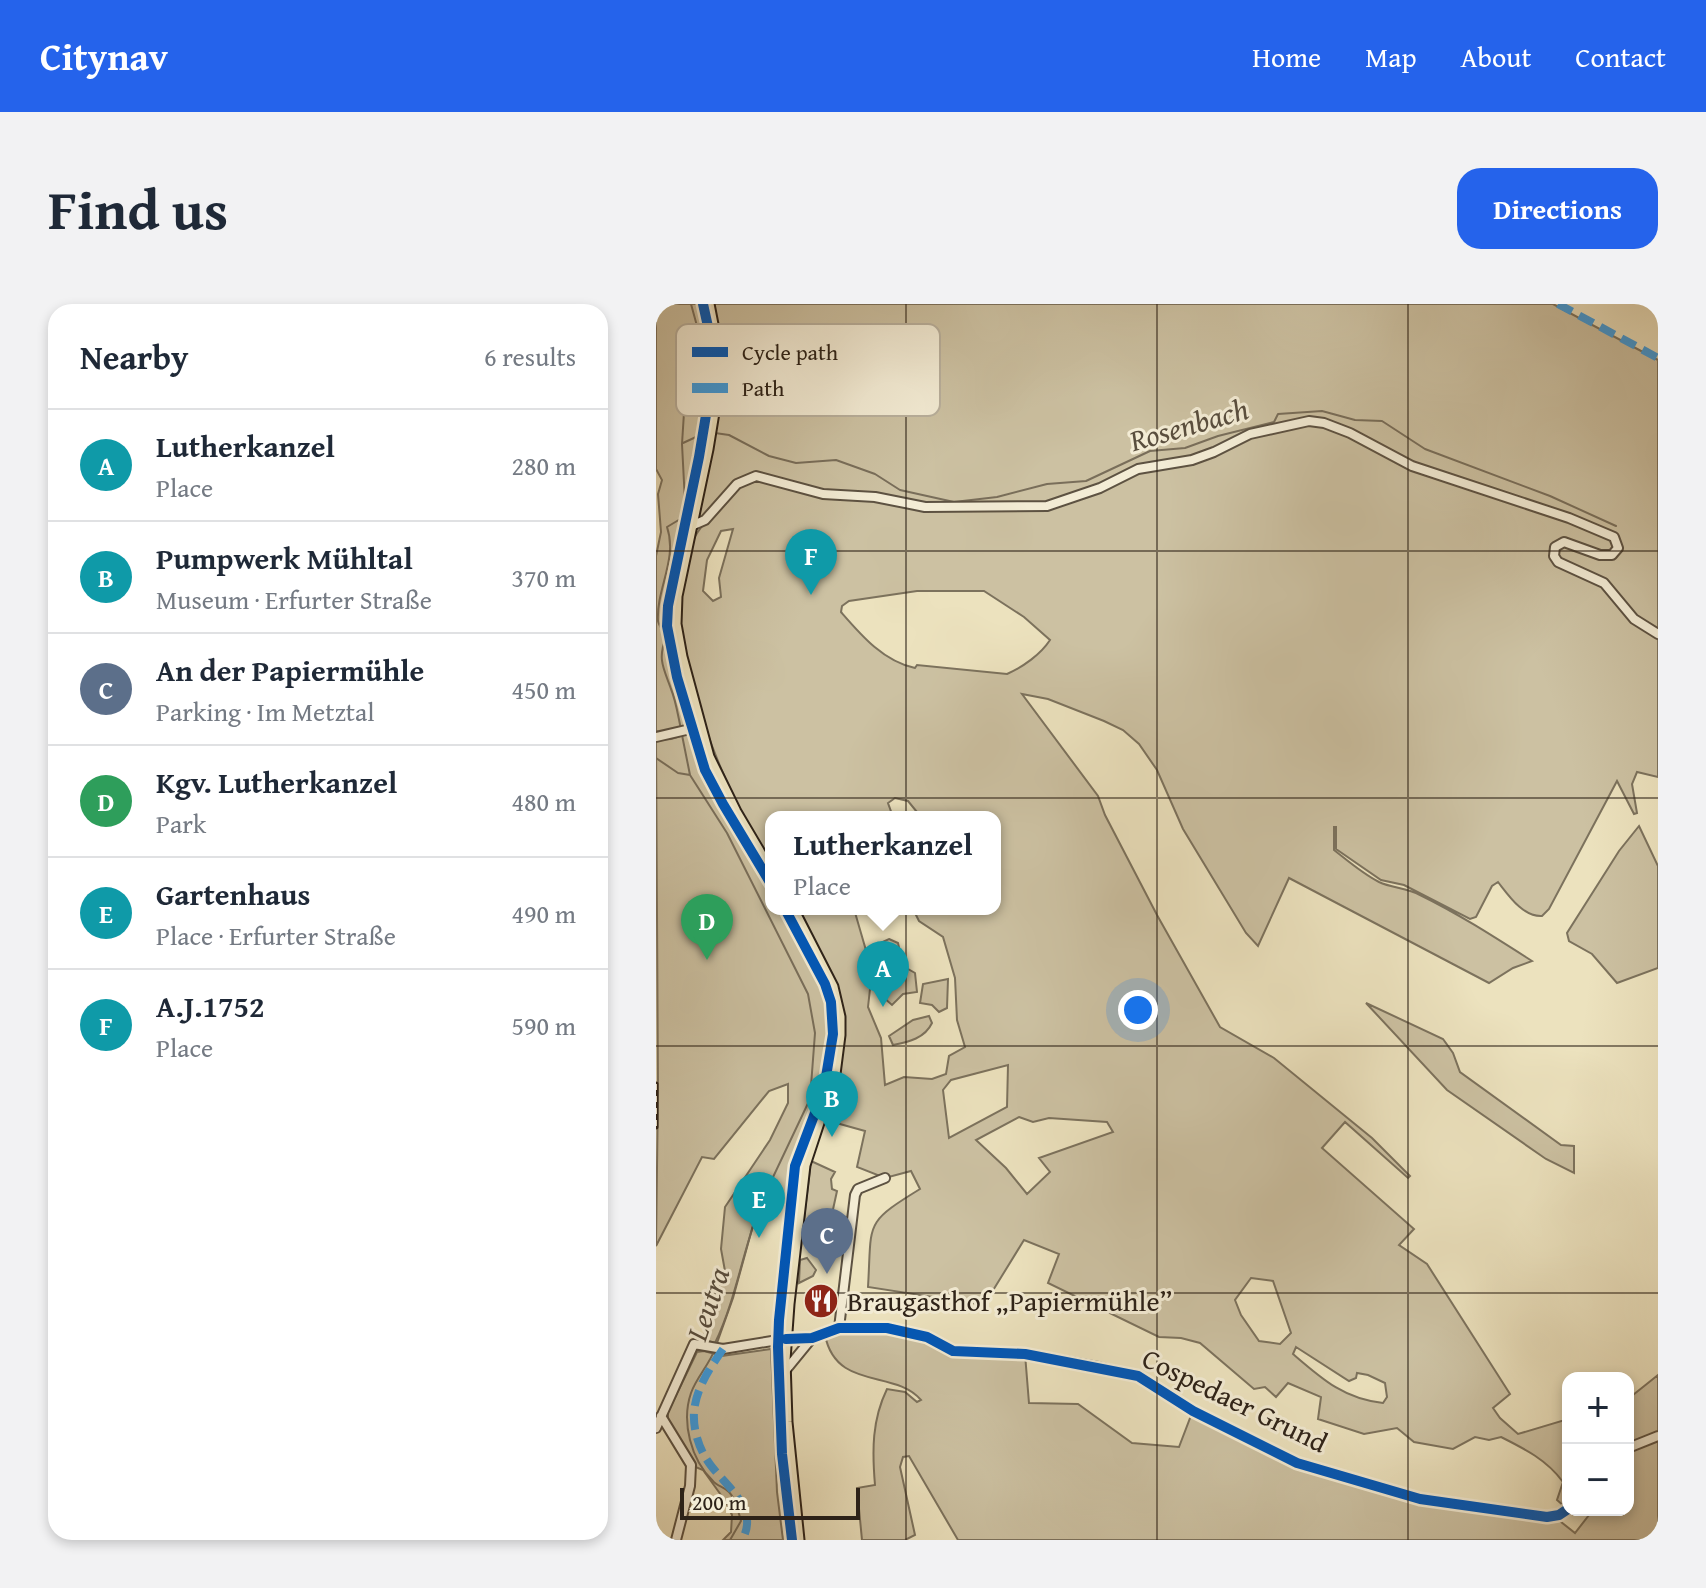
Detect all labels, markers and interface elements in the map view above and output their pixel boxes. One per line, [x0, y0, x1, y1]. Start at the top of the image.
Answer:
text: Citynav [40, 28, 168, 84]
text: Home [1252, 36, 1321, 77]
text: Map [1365, 36, 1417, 77]
text: About [1461, 36, 1531, 77]
text: Contact [1575, 36, 1666, 77]
text: Find us [48, 167, 228, 250]
button: Directions [1457, 168, 1658, 249]
legend [676, 324, 940, 416]
text: Nearby [80, 332, 189, 381]
text: Cycle path [742, 336, 839, 368]
text: 6 results [484, 337, 576, 376]
text: Path [742, 372, 785, 404]
water label: Rosenbach [1123, 386, 1253, 462]
text: Lutherkanzel [156, 424, 335, 468]
text: A [98, 446, 114, 485]
text: 280 m [511, 446, 576, 485]
text: Place [156, 468, 213, 507]
pin: F [785, 529, 837, 595]
text: Pumpwerk Mühltal [156, 536, 413, 580]
text: B [98, 558, 114, 597]
text: 370 m [511, 558, 576, 597]
text: Museum · Erfurter Straße [156, 580, 432, 619]
text: An der Papiermühle [156, 648, 424, 692]
text: C [99, 670, 113, 709]
text: 450 m [511, 670, 576, 709]
text: Parking · Im Metztal [156, 692, 375, 731]
text: Kgv. Lutherkanzel [156, 760, 397, 804]
text: D [98, 782, 114, 821]
text: 480 m [511, 782, 576, 821]
text: Park [156, 804, 206, 843]
popup [765, 811, 1001, 915]
text: Lutherkanzel [794, 822, 972, 866]
text: Place [794, 866, 851, 905]
text: Gartenhaus [156, 872, 310, 916]
text: E [99, 894, 113, 933]
text: 490 m [511, 894, 576, 933]
pin: D [681, 894, 733, 960]
text: Place · Erfurter Straße [156, 916, 396, 955]
pin: A [857, 941, 909, 1007]
text: A.J.1752 [156, 984, 265, 1028]
your location [1118, 990, 1158, 1030]
text: F [99, 1006, 113, 1045]
text: 590 m [511, 1006, 576, 1045]
text: Place [156, 1028, 213, 1067]
pin: B [806, 1071, 858, 1137]
pin: E [733, 1172, 785, 1238]
pin: C [801, 1208, 853, 1274]
water label: Leutra [674, 1261, 740, 1347]
place label: Braugasthof „Papiermühle” [847, 1280, 1172, 1321]
restaurant icon: Braugasthof „Papiermühle” [802, 1282, 840, 1320]
street label: Cospedaer Grund [1136, 1337, 1335, 1462]
map controls [1562, 1372, 1634, 1516]
button: + [1562, 1372, 1634, 1444]
button: − [1562, 1444, 1634, 1516]
scale bar [680, 1484, 860, 1520]
text: 200 m [692, 1486, 747, 1518]

